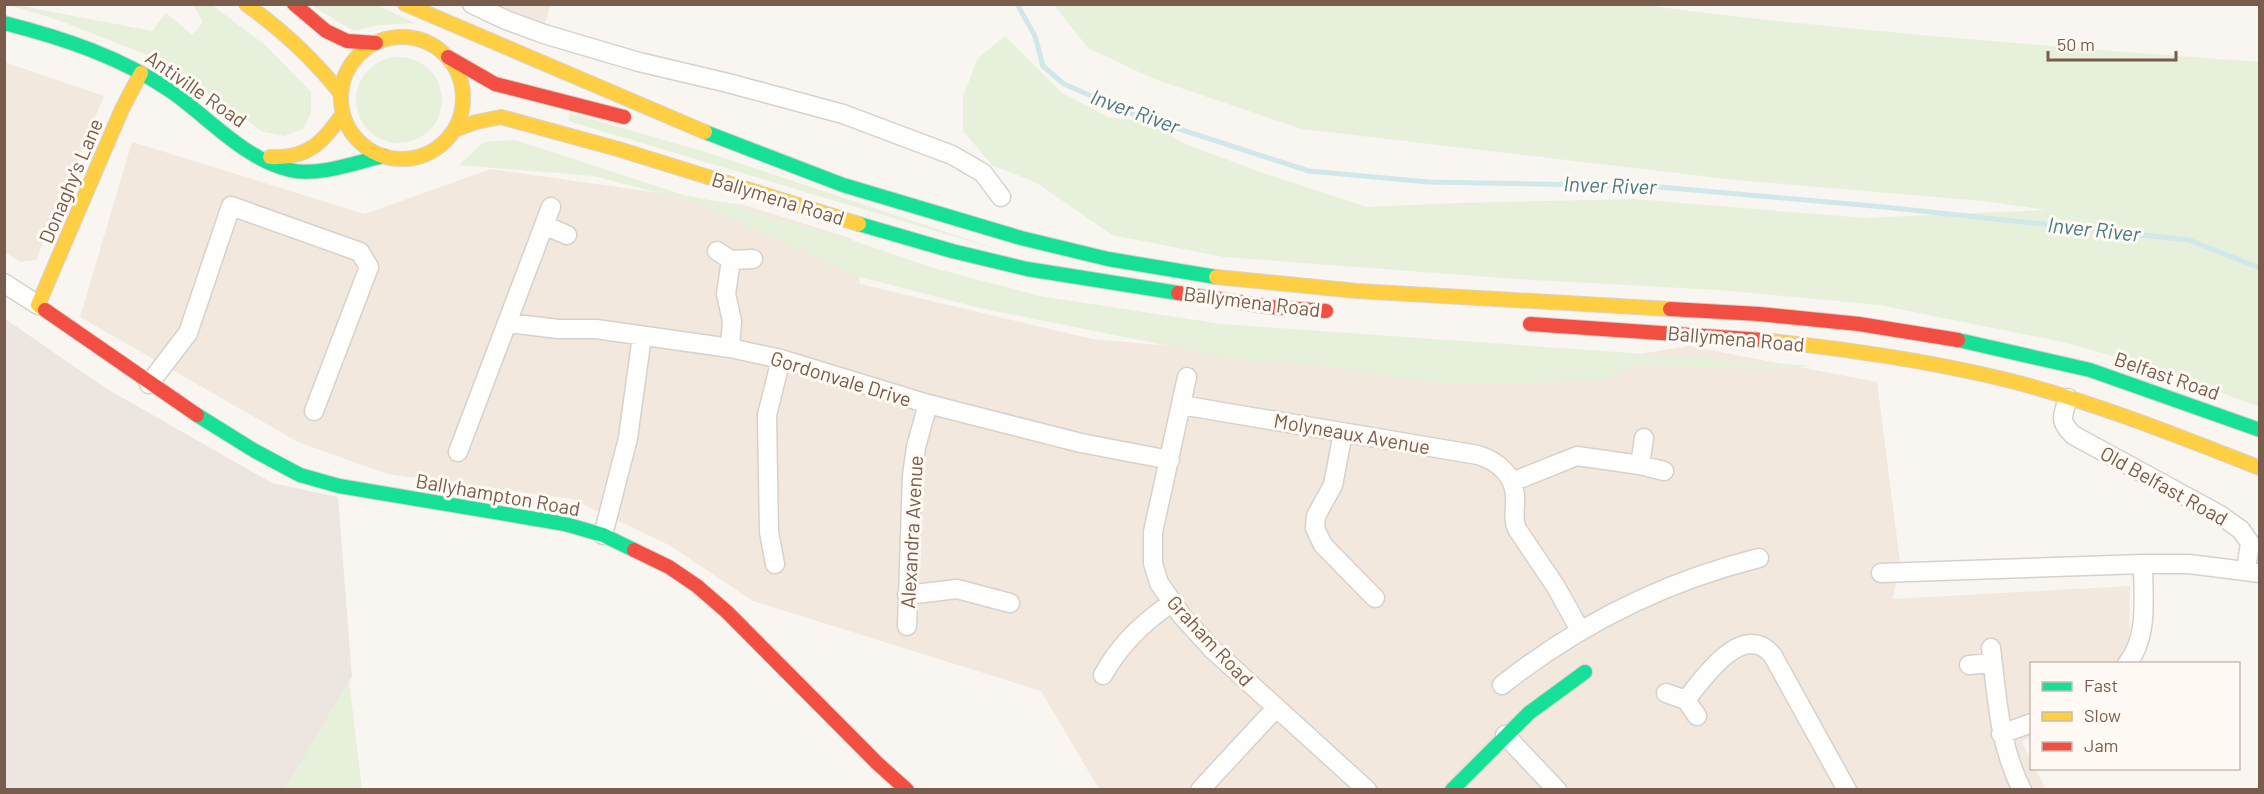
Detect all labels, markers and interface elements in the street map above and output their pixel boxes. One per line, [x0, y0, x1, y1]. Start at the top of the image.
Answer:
scale bar [2048, 24, 2176, 62]
text: 50 m [2057, 33, 2095, 55]
street label: Antiville Road [141, 45, 252, 132]
water label: Inver River [1088, 83, 1184, 138]
street label: Donaghy's Lane [33, 115, 107, 247]
street label: Ballymena Road [709, 166, 847, 230]
water label: Inver River [1563, 170, 1658, 199]
water label: Inver River [2047, 211, 2142, 246]
street label: Ballymena Road [1182, 281, 1322, 321]
street label: Ballymena Road [1667, 320, 1806, 356]
street label: Gordonvale Drive [768, 345, 915, 411]
street label: Belfast Road [2111, 346, 2223, 404]
street label: Molyneaux Avenue [1272, 407, 1432, 459]
street label: Old Belfast Road [2097, 440, 2232, 530]
street label: Alexandra Avenue [895, 455, 927, 609]
street label: Ballyhampton Road [414, 468, 582, 520]
street label: Graham Road [1163, 590, 1259, 691]
legend [2030, 662, 2240, 770]
text: Fast [2084, 674, 2118, 696]
text: Slow [2084, 704, 2121, 726]
text: Jam [2084, 734, 2118, 756]

